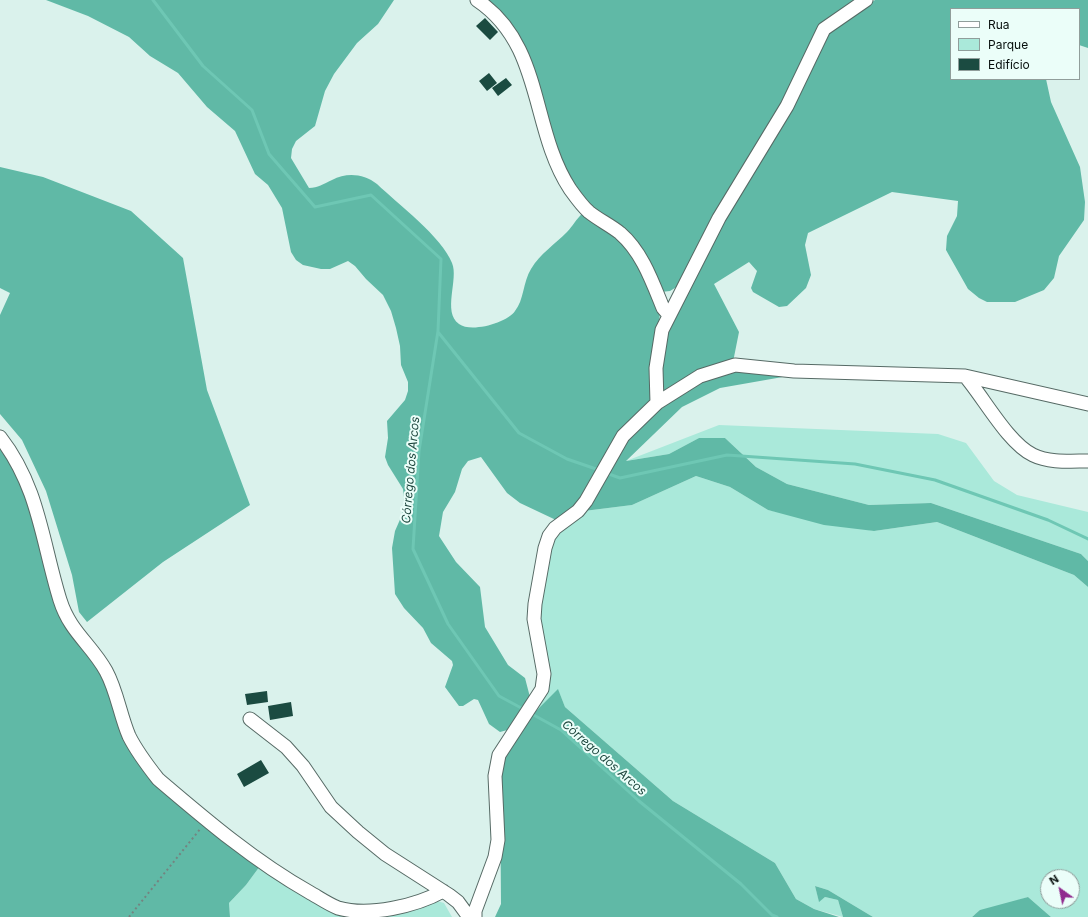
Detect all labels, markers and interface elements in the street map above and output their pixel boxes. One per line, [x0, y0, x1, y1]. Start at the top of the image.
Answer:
legend [950, 8, 1080, 80]
text: Rua [988, 17, 1010, 32]
text: Parque [988, 37, 1028, 52]
text: Edifício [988, 57, 1030, 72]
water label: Córrego dos Arcos [399, 416, 423, 524]
water label: Córrego dos Arcos [559, 717, 649, 799]
north arrow [1040, 869, 1080, 909]
text: N [1047, 872, 1061, 888]

